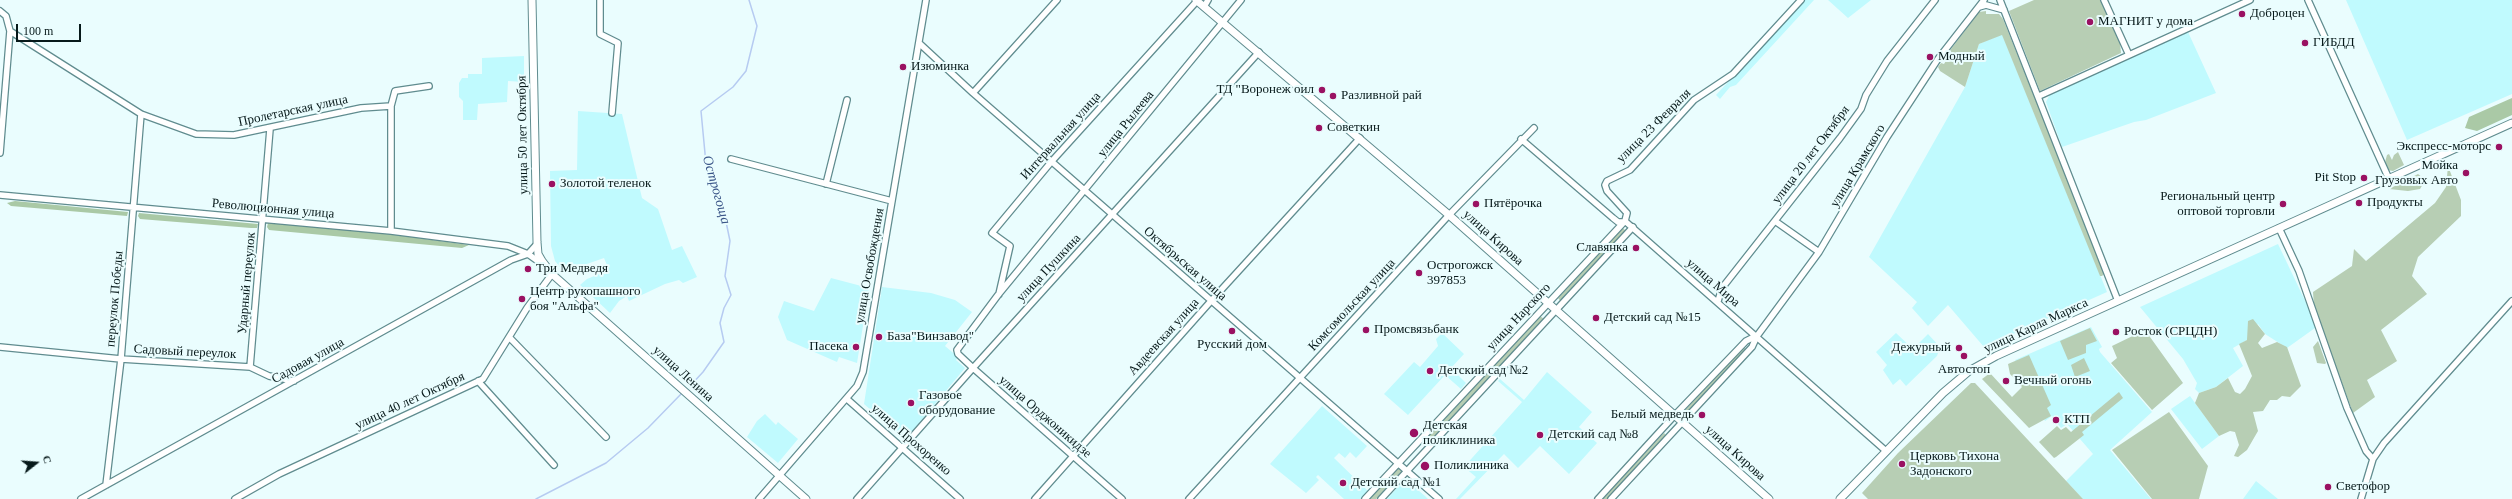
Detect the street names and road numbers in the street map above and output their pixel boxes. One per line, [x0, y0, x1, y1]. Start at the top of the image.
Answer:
street label: улица 50 лет Октября [514, 75, 532, 195]
street label: улица 23 Февраля [1614, 86, 1694, 166]
street label: улица Рылеева [1094, 88, 1158, 160]
street label: Интервальная улица [1018, 89, 1104, 183]
street label: Пролетарская улица [237, 92, 349, 130]
street label: улица 20 лет Октября [1769, 103, 1853, 207]
street label: улица Крамского [1827, 122, 1889, 210]
street label: Революционная улица [211, 196, 335, 222]
street label: улица Освобождения [852, 207, 888, 325]
street label: улица Кирова [1460, 207, 1526, 269]
street label: Октябрьская улица [1140, 224, 1230, 304]
street label: Ударный переулок [235, 231, 259, 335]
street label: улица Пушкина [1014, 231, 1084, 305]
street label: переулок Победы [103, 250, 127, 348]
street label: улица Мира [1683, 255, 1743, 311]
street label: Комсомольская улица [1305, 256, 1399, 354]
street label: улица Нарского [1484, 280, 1554, 354]
street label: Авдеевская улица [1125, 295, 1203, 379]
street label: улица Карла Маркса [1982, 295, 2090, 357]
street label: Садовая улица [269, 335, 347, 387]
street label: Садовый переулок [133, 342, 237, 362]
street label: улица Ленина [649, 343, 717, 405]
street label: улица 40 лет Октября [353, 369, 467, 433]
street label: улица Орджоникидзе [995, 373, 1095, 461]
street label: улица Прохоренко [868, 401, 954, 479]
street label: улица Кирова [1702, 422, 1768, 484]

